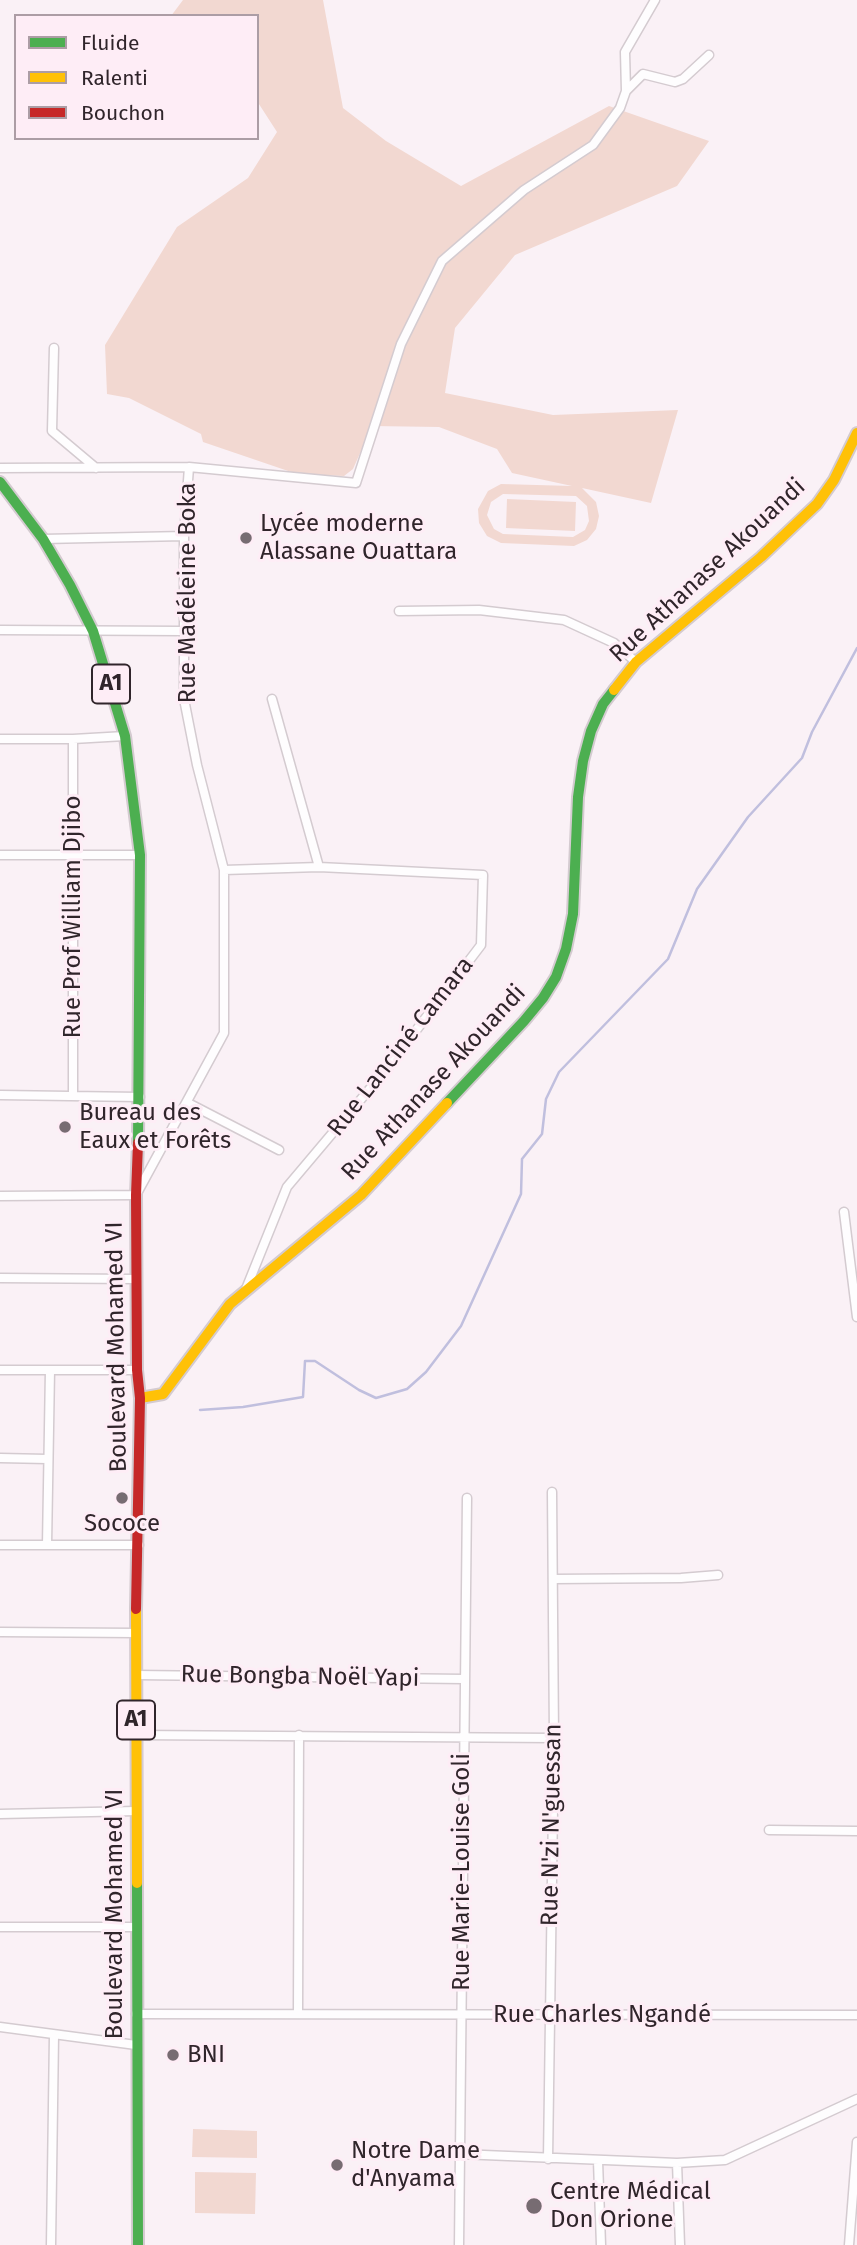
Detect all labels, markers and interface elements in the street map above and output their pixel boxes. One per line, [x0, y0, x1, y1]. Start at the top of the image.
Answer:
legend [14, 14, 259, 140]
text: Fluide [81, 30, 139, 56]
text: Ralenti [81, 65, 148, 91]
text: Bouchon [81, 100, 165, 126]
street label: Rue Athanase Akouandi [604, 473, 812, 669]
street label: Rue Madéleine Boka [174, 483, 202, 703]
place label: Lycée moderne Alassane Ouattara [260, 510, 457, 566]
marker: Lycée moderne Alassane Ouattara [238, 530, 254, 546]
road number: A1 [92, 664, 130, 704]
street label: Rue Prof William Djibo [59, 796, 87, 1038]
street label: Rue Lanciné Camara [322, 952, 480, 1142]
street label: Rue Athanase Akouandi [336, 979, 532, 1187]
place label: Bureau des Eaux et Forêts [79, 1099, 231, 1155]
marker: Bureau des Eaux et Forêts [57, 1119, 73, 1135]
street label: Boulevard Mohamed VI [100, 1221, 134, 1473]
marker: Sococe [114, 1490, 130, 1506]
place label: Sococe [84, 1510, 160, 1538]
street label: Rue Bongba Noël Yapi [180, 1661, 420, 1693]
road number: A1 [117, 1700, 155, 1740]
street label: Rue N'zi N'guessan [536, 1723, 568, 1927]
street label: Rue Marie-Louise Goli [448, 1753, 476, 1991]
street label: Boulevard Mohamed VI [101, 1789, 129, 2039]
street label: Rue Charles Ngandé [493, 2001, 711, 2029]
place label: BNI [187, 2041, 225, 2069]
marker: BNI [165, 2047, 181, 2063]
place label: Notre Dame d'Anyama [351, 2137, 480, 2193]
marker: Notre Dame d'Anyama [329, 2157, 345, 2173]
place label: Centre Médical Don Orione [550, 2178, 711, 2234]
marker: Centre Médical Don Orione [524, 2196, 544, 2216]

